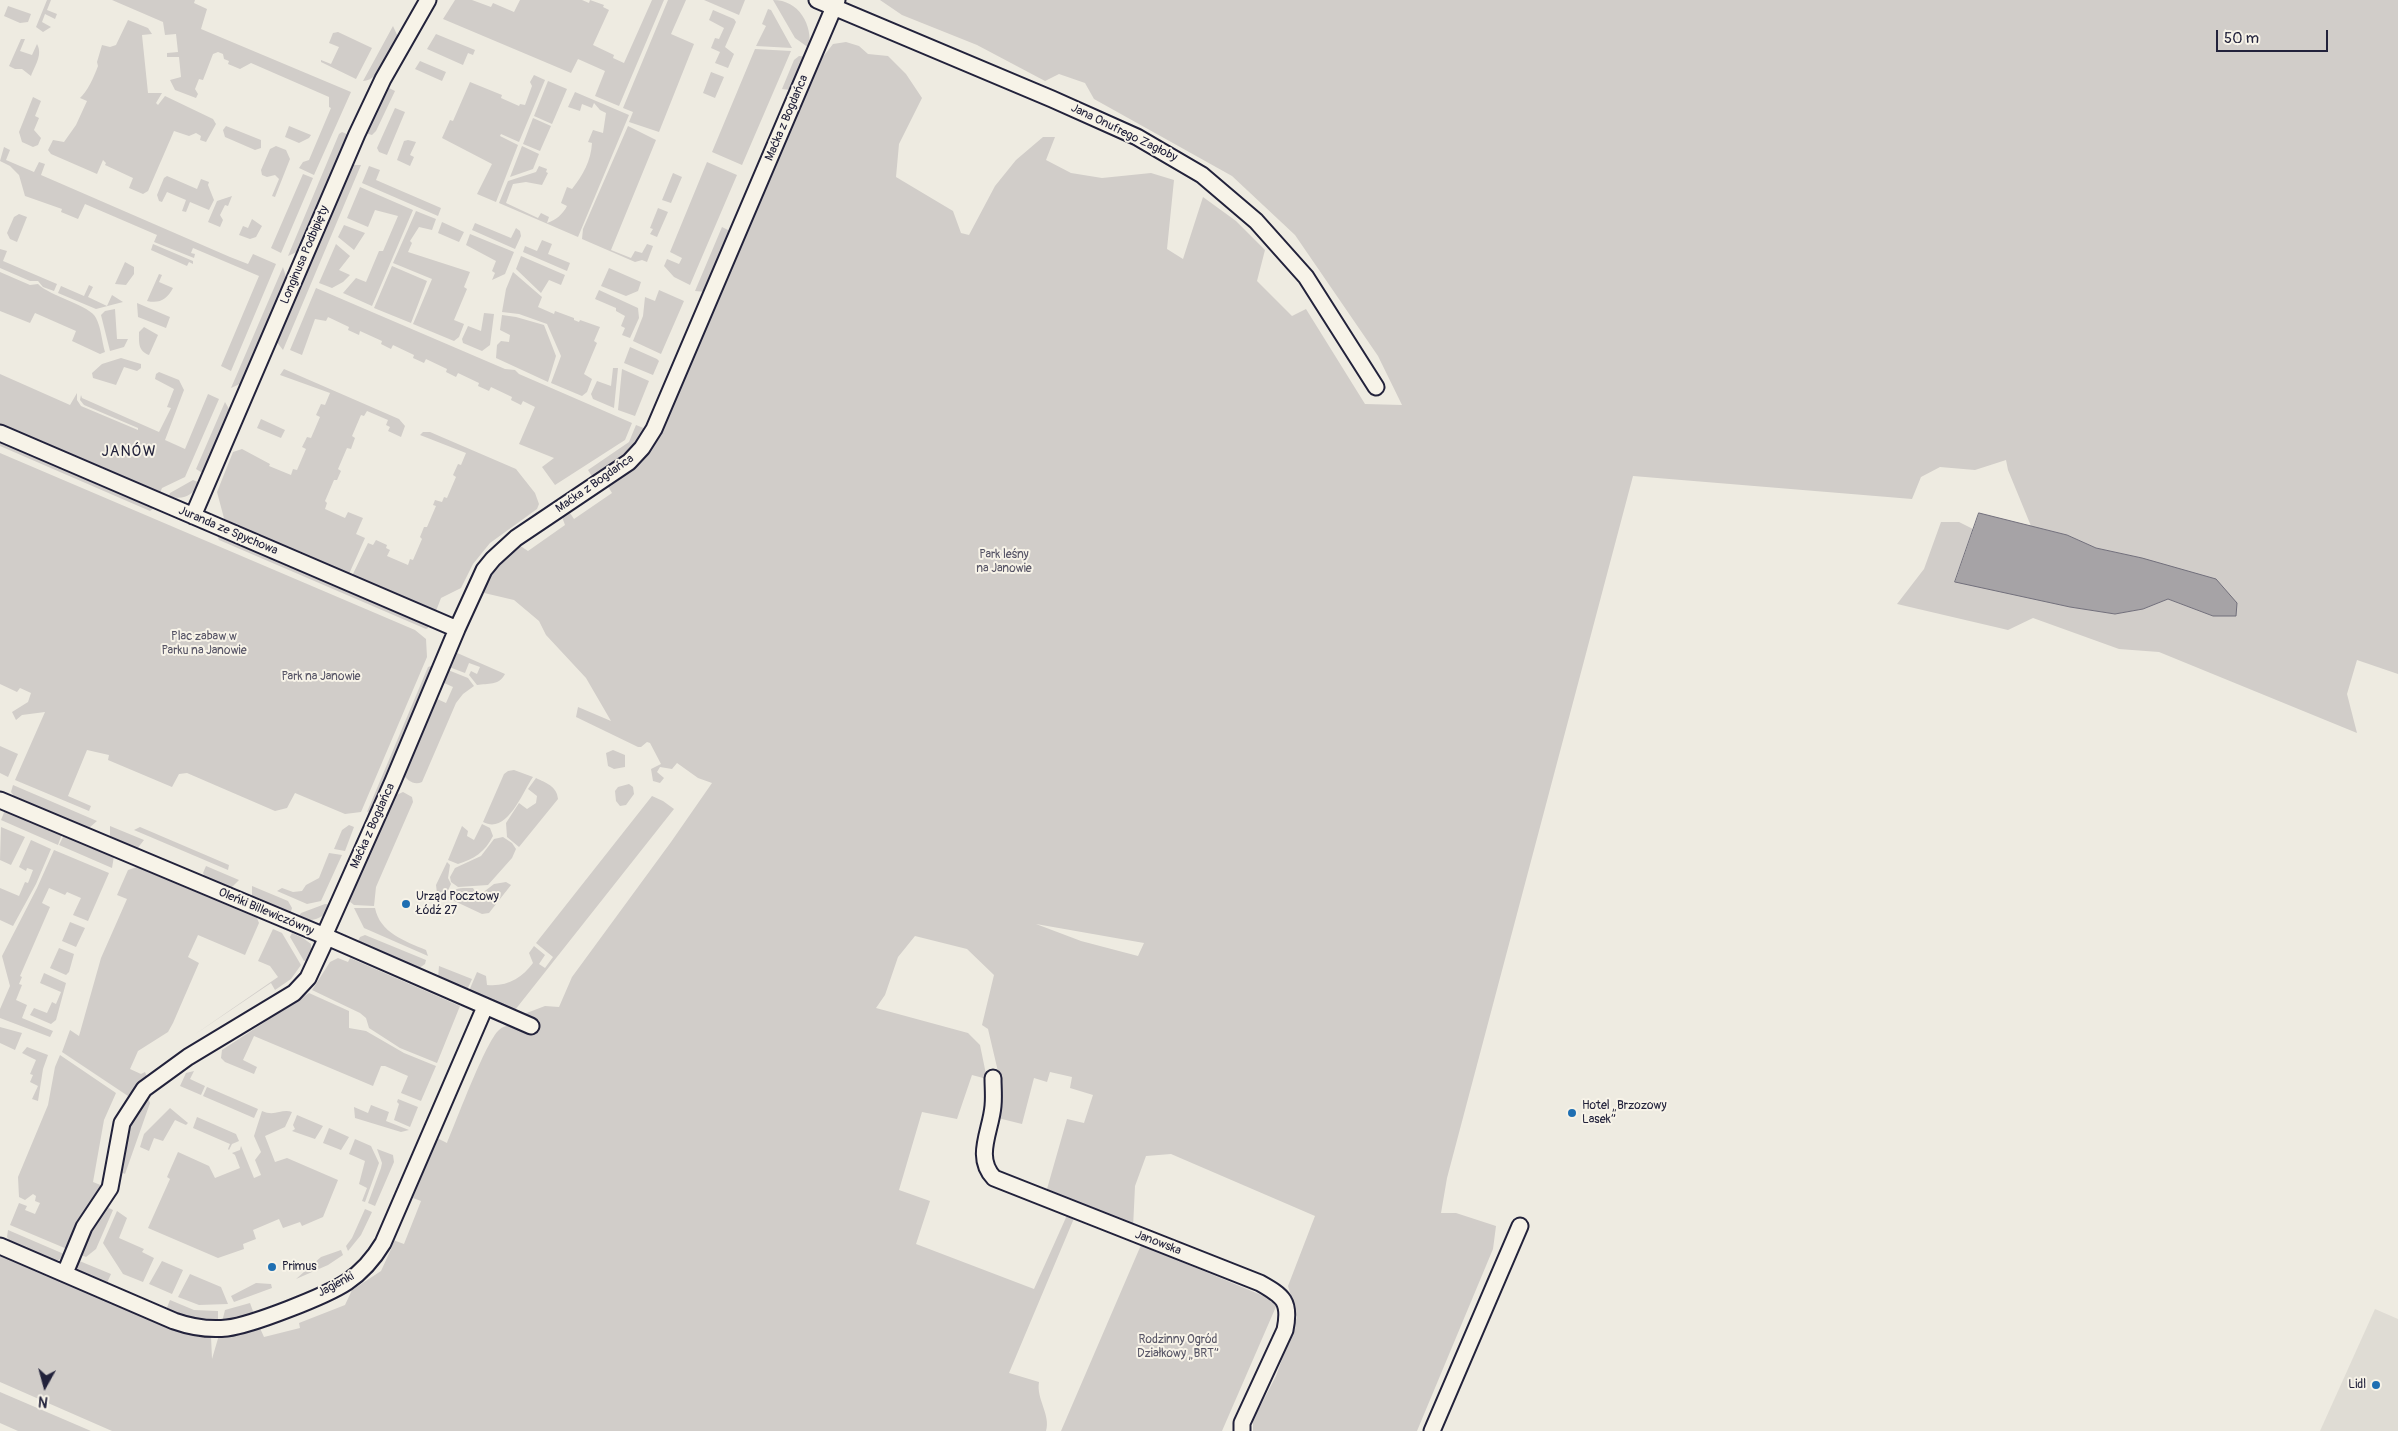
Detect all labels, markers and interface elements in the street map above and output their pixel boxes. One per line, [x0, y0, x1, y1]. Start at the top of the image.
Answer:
scale bar [2218, 20, 2330, 52]
text: 50 m [2224, 29, 2259, 48]
street label: Maćka z Bogdańca [762, 73, 812, 163]
street label: Jana Onufrego Zagłoby [1068, 101, 1180, 165]
street label: Longinusa Podbipięty [278, 204, 332, 306]
district label: JANÓW [101, 443, 157, 461]
street label: Maćka z Bogdańca [553, 452, 637, 516]
street label: Juranda ze Spychowa [176, 504, 280, 558]
park label: Park leśny na Janowie [976, 548, 1032, 576]
park label: Plac zabaw w Parku na Janowie [161, 630, 247, 658]
park label: Park na Janowie [281, 670, 361, 684]
street label: Maćka z Bogdańca [348, 781, 398, 871]
street label: Oleńki Billewiczówny [216, 885, 316, 939]
place label: Urząd Pocztowy Łódź 27 [416, 890, 499, 918]
marker: Urząd Pocztowy Łódź 27 [400, 898, 412, 910]
place label: Hotel „Brzozowy Lasek” [1582, 1099, 1667, 1127]
marker: Hotel „Brzozowy Lasek” [1566, 1107, 1578, 1119]
street label: Janowska [1133, 1228, 1183, 1258]
place label: Primus [282, 1260, 317, 1274]
marker: Primus [266, 1261, 278, 1273]
street label: Jagienki [315, 1269, 357, 1301]
park label: Rodzinny Ogród Działkowy „BRT” [1137, 1333, 1219, 1361]
north arrow [20, 1361, 70, 1411]
place label: Lidl [2348, 1378, 2366, 1392]
marker: Lidl [2370, 1379, 2382, 1391]
text: N [37, 1392, 49, 1410]

